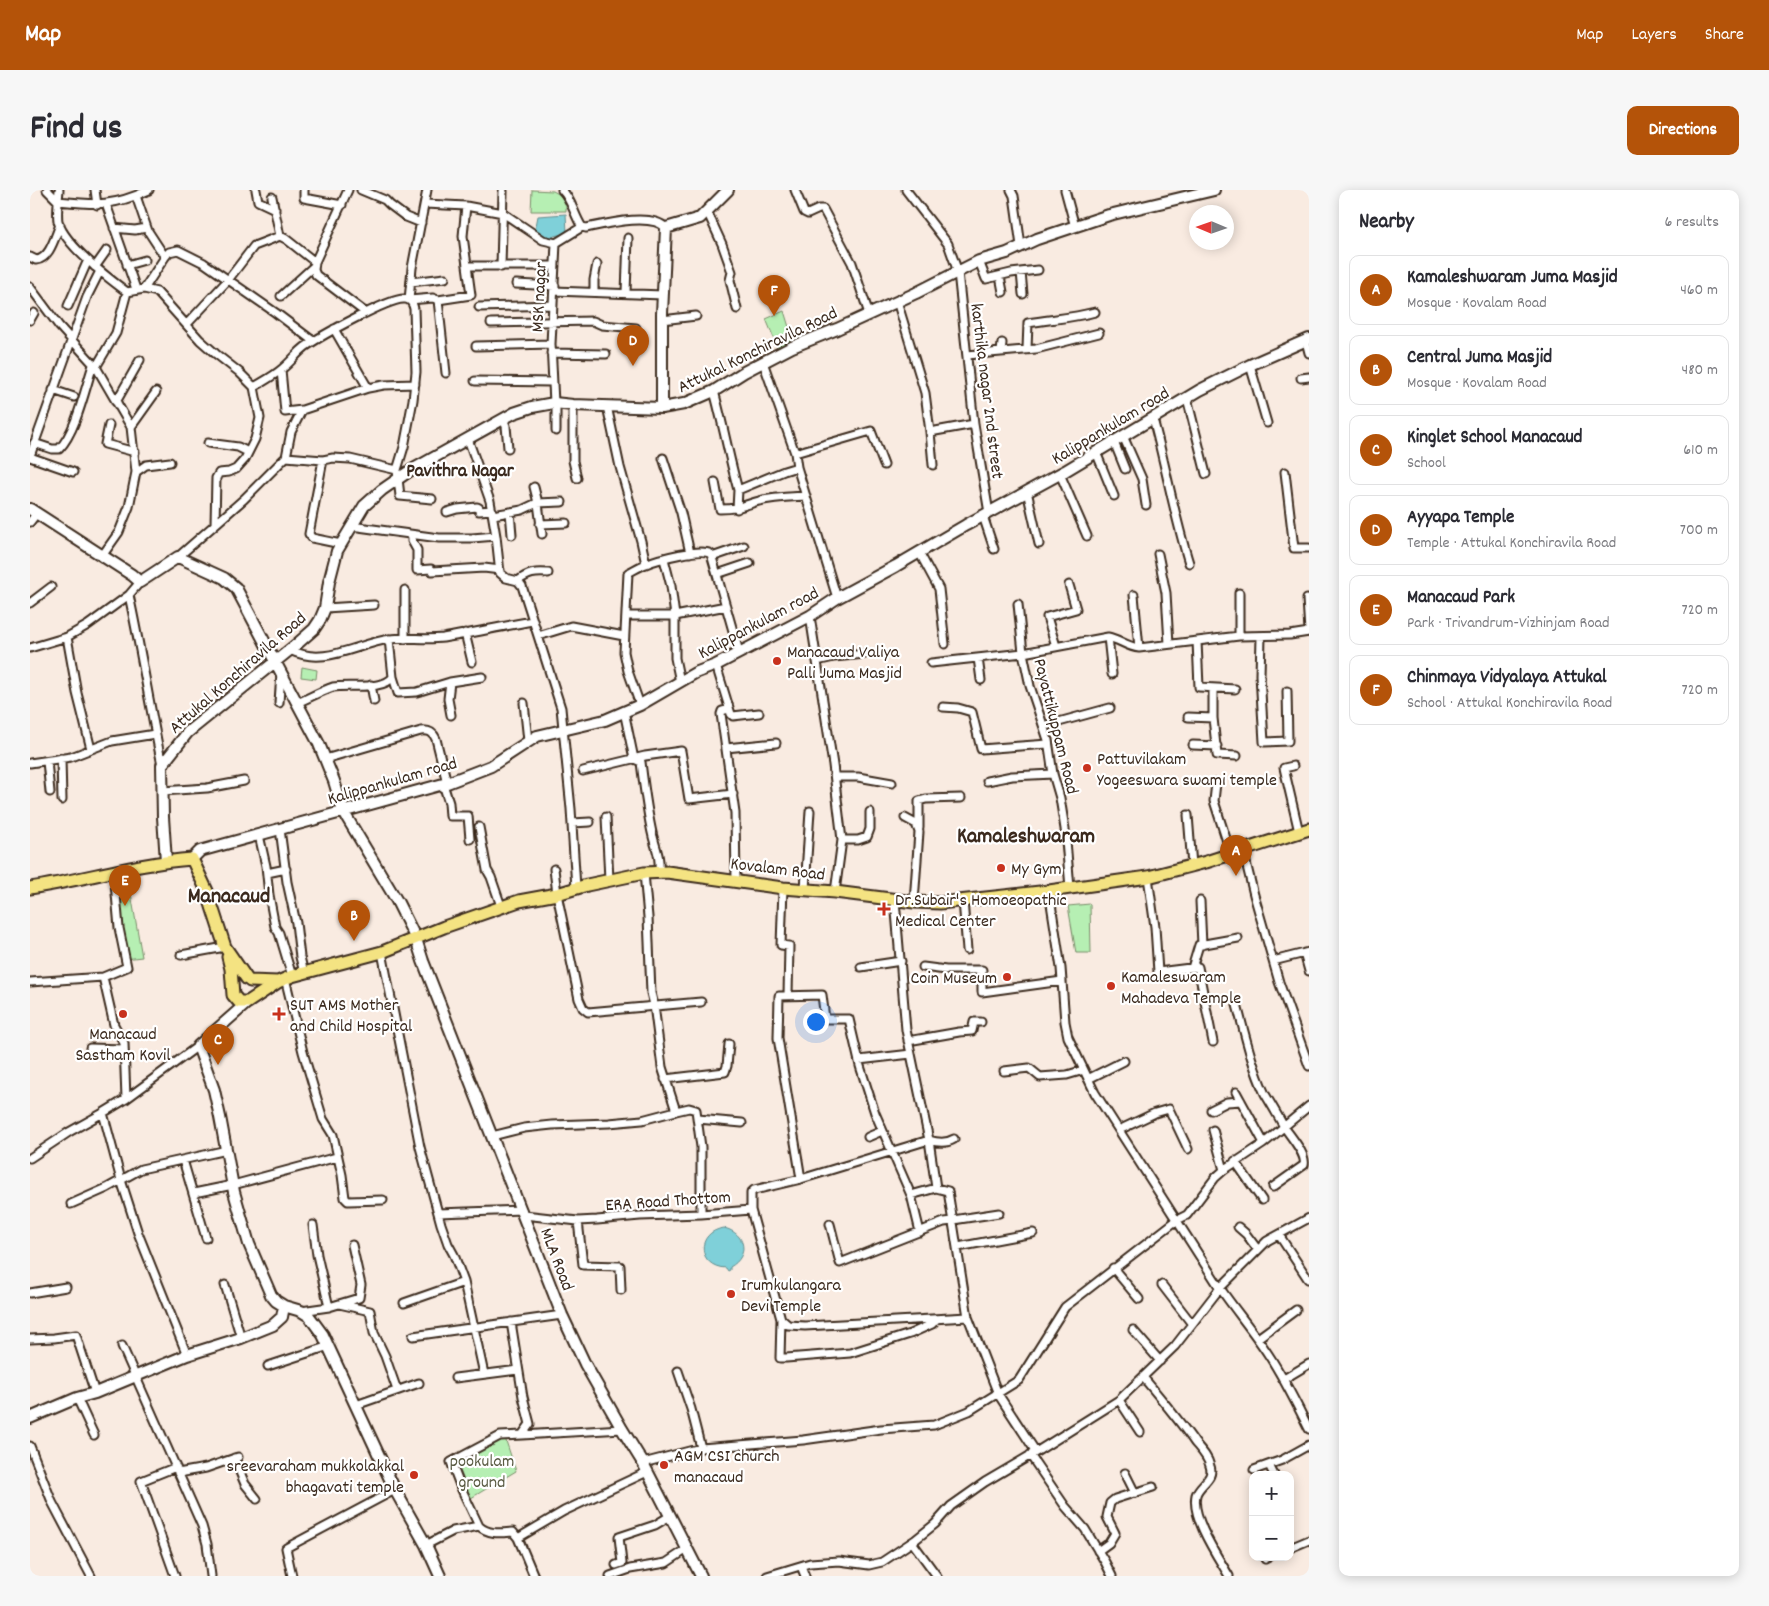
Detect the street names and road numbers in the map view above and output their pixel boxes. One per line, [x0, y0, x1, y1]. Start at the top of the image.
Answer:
street label: MSK nagar [526, 261, 555, 333]
street label: Attukal Konchiravila Road [674, 302, 842, 401]
street label: karthika nagar 2nd street [962, 302, 1009, 481]
street label: Kalippankulam road [1048, 382, 1175, 472]
street label: Kalippankulam road [694, 582, 824, 667]
street label: Attukal Konchiravila Road [164, 607, 313, 741]
street label: Payattikuppam Road [1026, 656, 1084, 797]
street label: Kalippankulam road [325, 752, 460, 813]
street label: Kovalam Road [729, 852, 826, 889]
street label: ERA Road Thottom [605, 1186, 732, 1219]
street label: MLA Road [532, 1225, 579, 1295]

